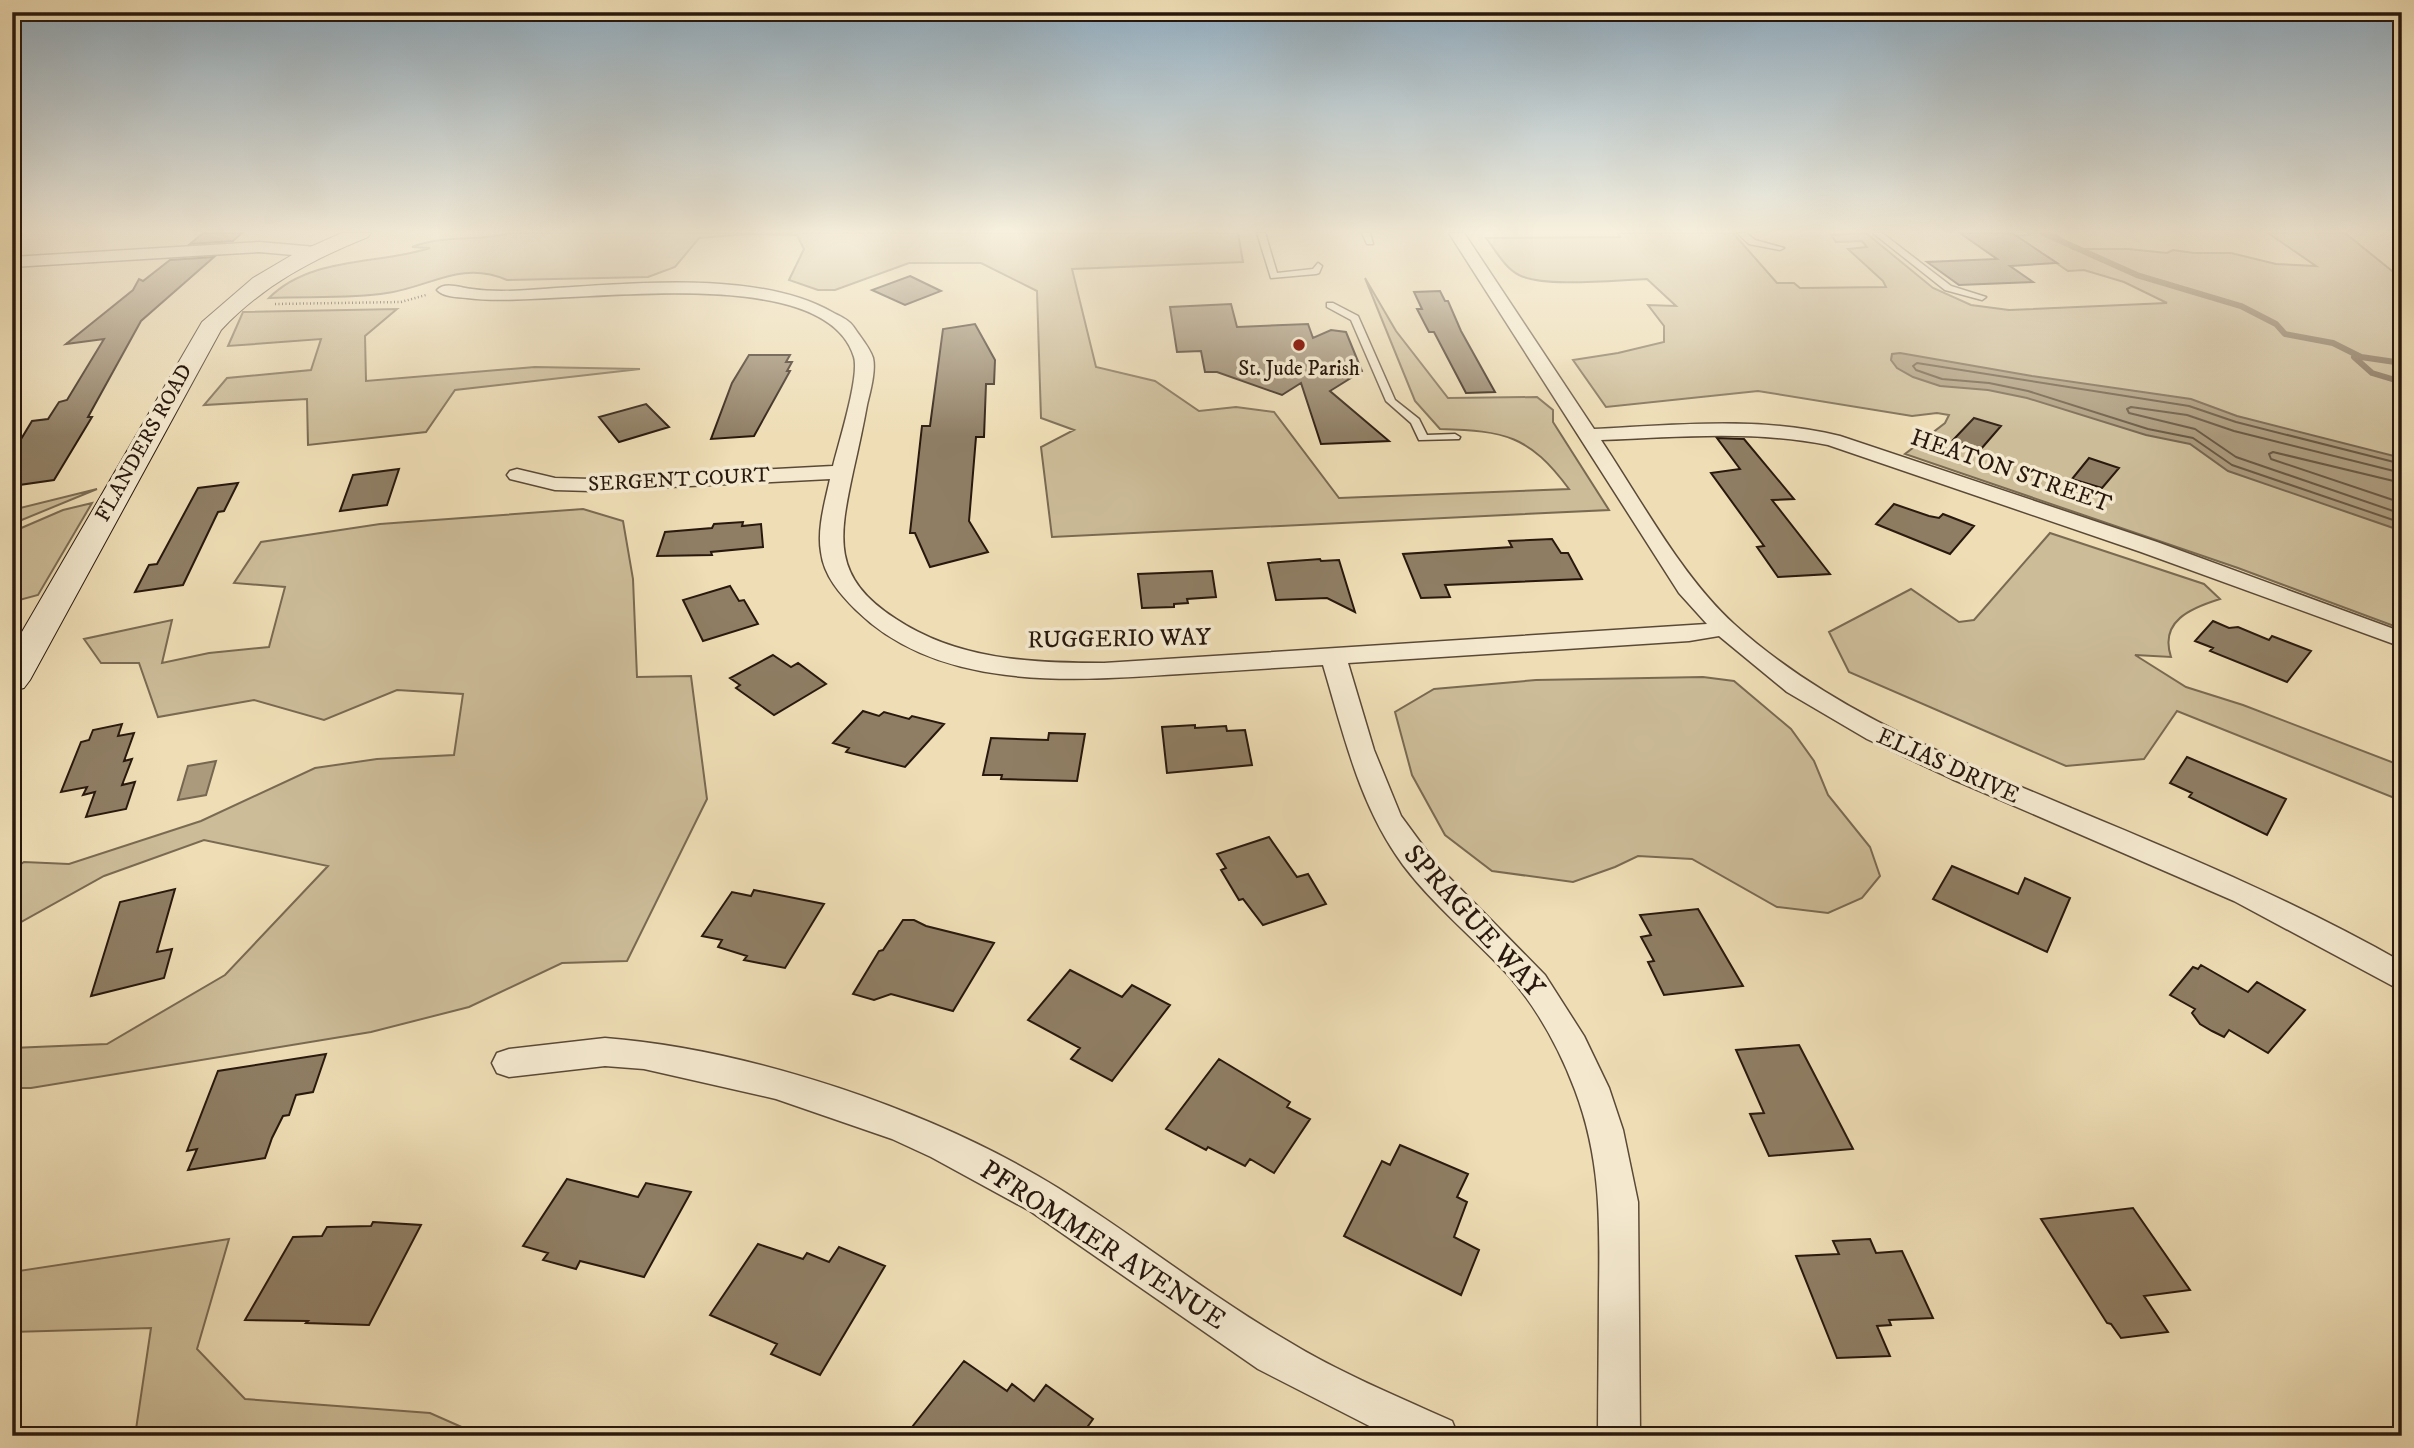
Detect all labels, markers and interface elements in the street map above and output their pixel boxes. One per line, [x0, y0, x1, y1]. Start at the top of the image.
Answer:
marker: St. Jude Parish [1291, 337, 1307, 353]
place label: St. Jude Parish [1238, 356, 1360, 382]
street label: FLANDERS ROAD [90, 360, 198, 526]
street label: HEATON STREET [1907, 423, 2115, 519]
street label: SERGENT COURT [588, 462, 771, 498]
street label: RUGGERIO WAY [1027, 622, 1212, 656]
street label: ELIAS DRIVE [1872, 721, 2024, 811]
street label: SPRAGUE WAY [1396, 837, 1552, 1005]
street label: PFROMMER AVENUE [973, 1152, 1233, 1338]

